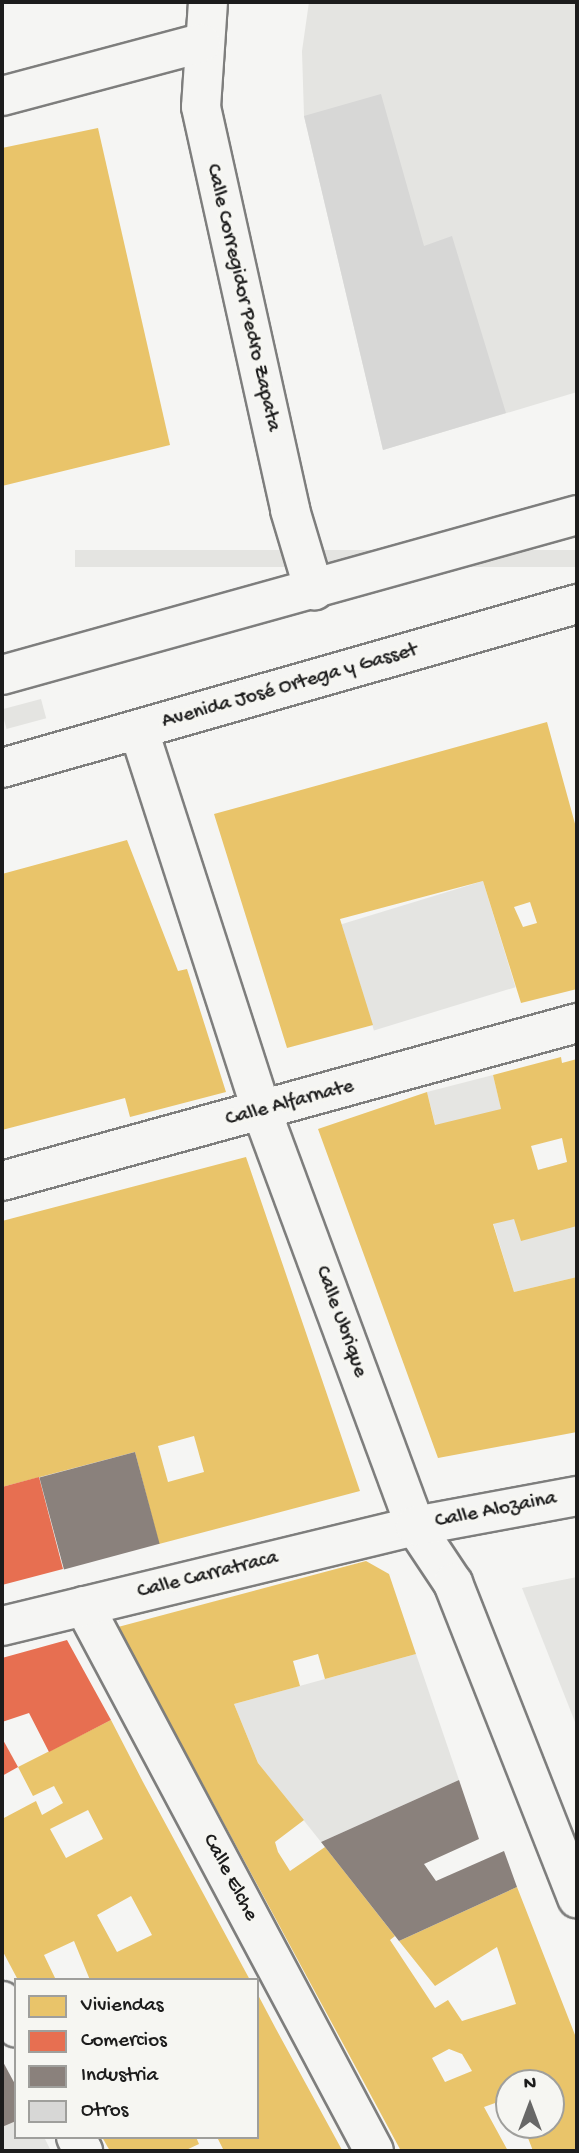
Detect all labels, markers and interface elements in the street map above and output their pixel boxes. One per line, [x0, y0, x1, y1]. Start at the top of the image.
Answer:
street label: Calle Corregidor Pedro Zapata [199, 162, 285, 434]
street label: Avenida José Ortega y Gasset [159, 638, 421, 736]
street label: Calle Alfarnate [223, 1075, 357, 1133]
street label: Calle Ubrique [308, 1263, 372, 1381]
street label: Calle Alozaina [433, 1487, 559, 1535]
street label: Calle Carratraca [135, 1546, 281, 1606]
street label: Calle Elche [196, 1830, 262, 1926]
legend [14, 1978, 259, 2139]
text: Viviendas [81, 1994, 164, 2019]
text: Comercios [81, 2029, 167, 2054]
text: Industria [81, 2064, 158, 2089]
north arrow [495, 2069, 565, 2139]
text: N [524, 2073, 536, 2096]
text: Otros [81, 2099, 128, 2124]

